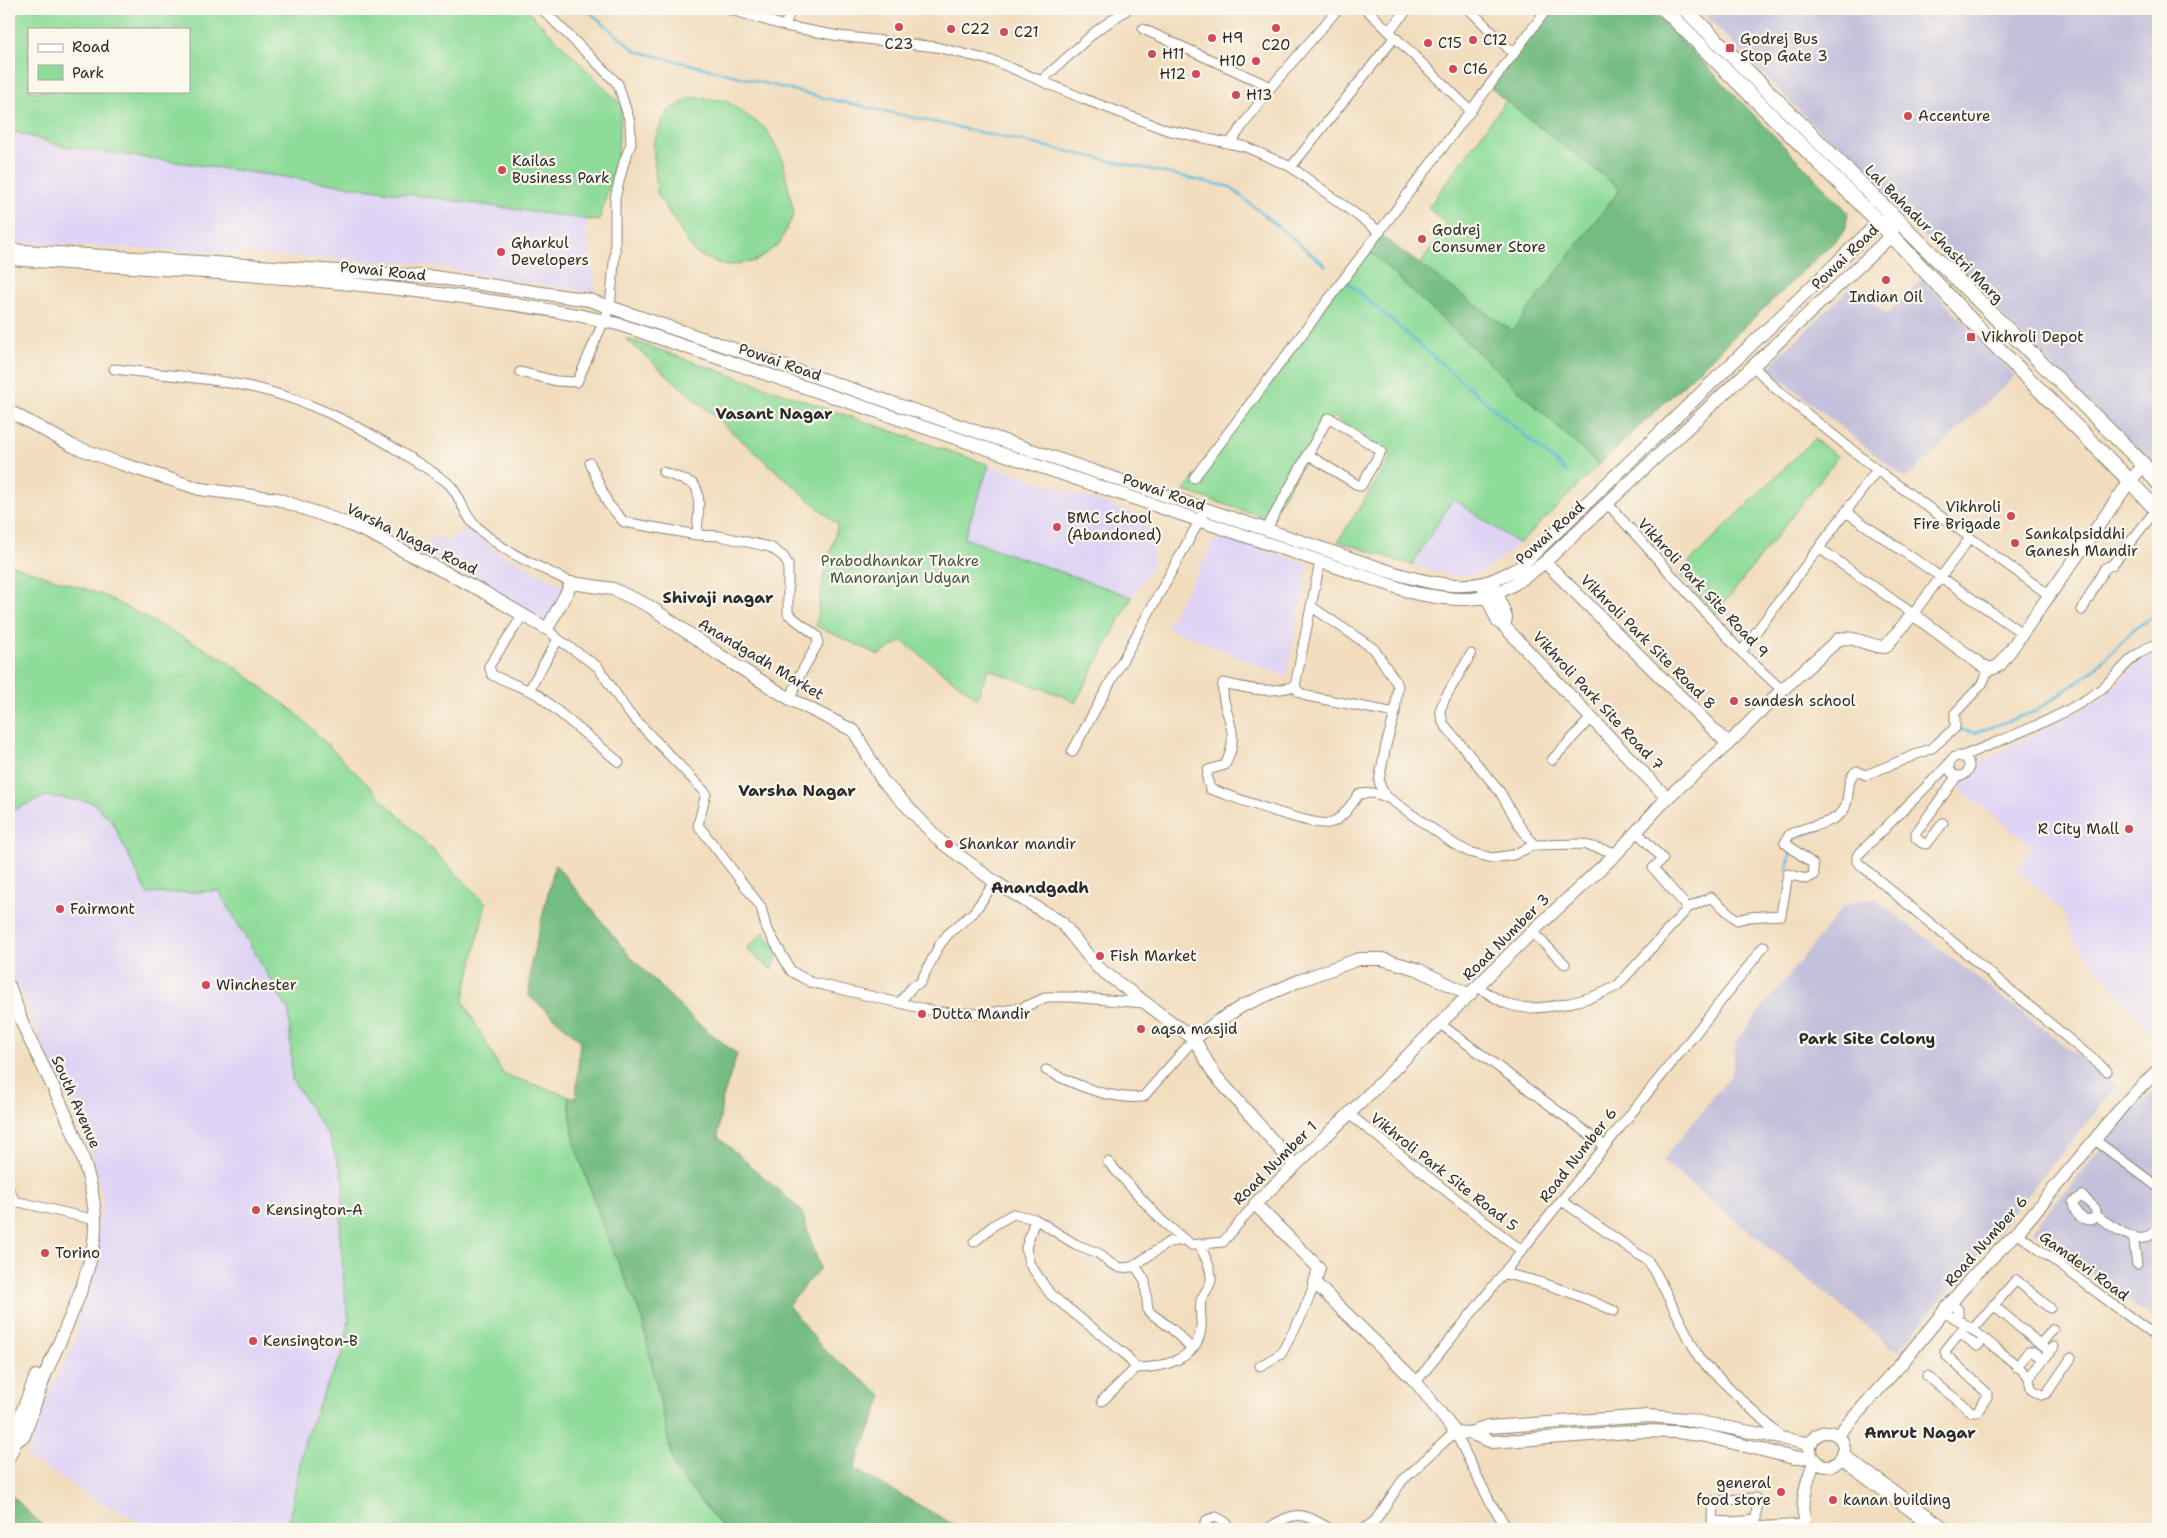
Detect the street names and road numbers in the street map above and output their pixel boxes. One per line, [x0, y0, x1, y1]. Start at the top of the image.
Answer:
street label: Lal Bahadur Shastri Marg [1860, 160, 2008, 308]
street label: Powai Road [1807, 220, 1883, 294]
street label: Powai Road [339, 257, 427, 286]
street label: Powai Road [736, 339, 824, 386]
street label: Powai Road [1120, 469, 1208, 516]
street label: Powai Road [1511, 496, 1589, 569]
street label: Varsha Nagar Road [343, 499, 481, 580]
street label: Vikhroli Park Site Road 9 [1633, 514, 1773, 662]
street label: Vikhroli Park Site Road 8 [1576, 570, 1720, 714]
street label: Anandgadh Market [695, 614, 827, 704]
street label: Vikhroli Park Site Road 7 [1528, 627, 1668, 775]
street label: Road Number 3 [1458, 889, 1554, 985]
street label: South Avenue [47, 1052, 105, 1152]
street label: Road Number 6 [1535, 1103, 1621, 1207]
street label: Vikhroli Park Site Road 5 [1366, 1108, 1522, 1236]
street label: Road Number 1 [1229, 1117, 1321, 1209]
street label: Road Number 6 [1940, 1191, 2032, 1291]
street label: Gamdevi Road [2035, 1227, 2133, 1306]

